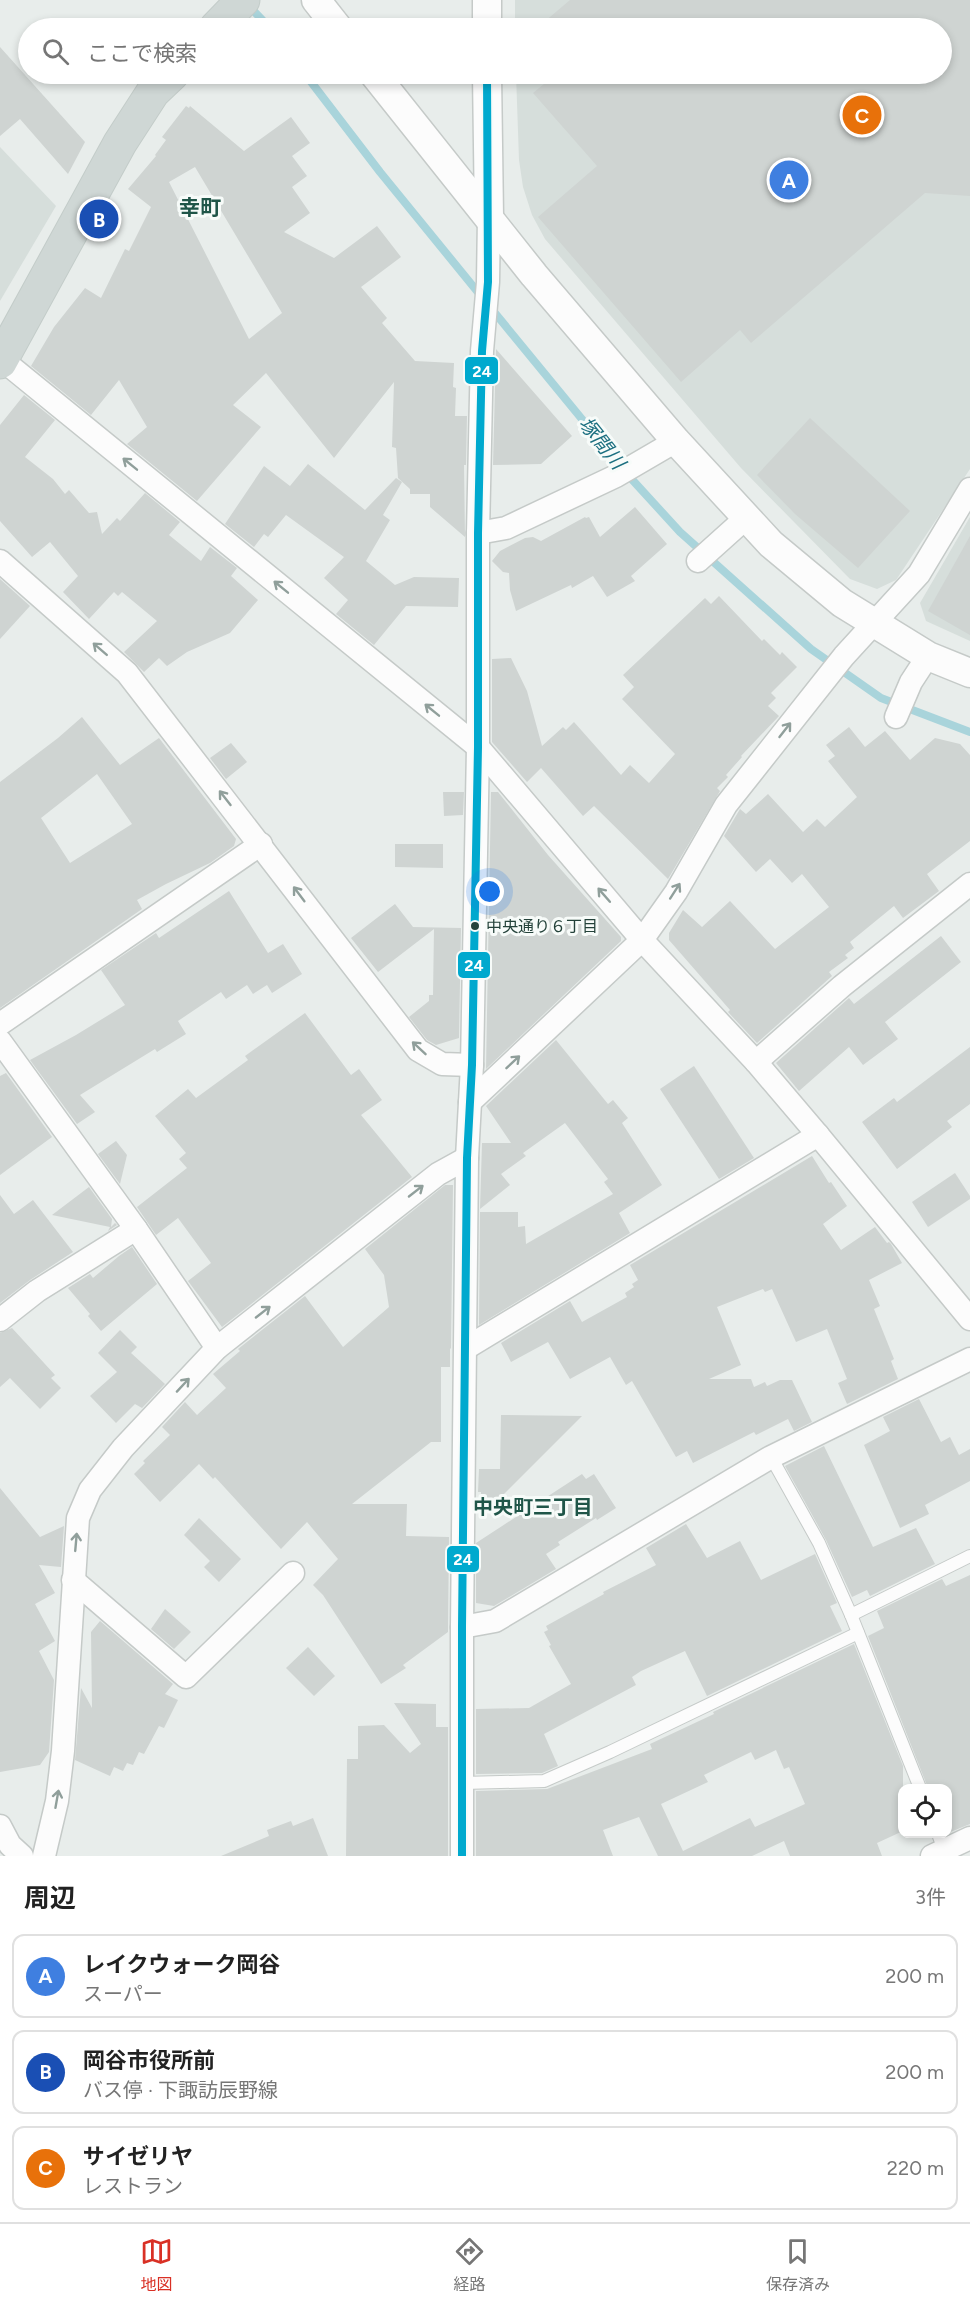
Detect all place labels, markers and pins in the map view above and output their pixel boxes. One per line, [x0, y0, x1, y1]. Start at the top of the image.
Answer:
pin: C [842, 92, 882, 138]
pin: A [770, 158, 808, 202]
pin: B [80, 196, 118, 242]
place label: 中央通り６丁目 [486, 917, 598, 936]
marker: 中央通り６丁目 [469, 920, 481, 932]

